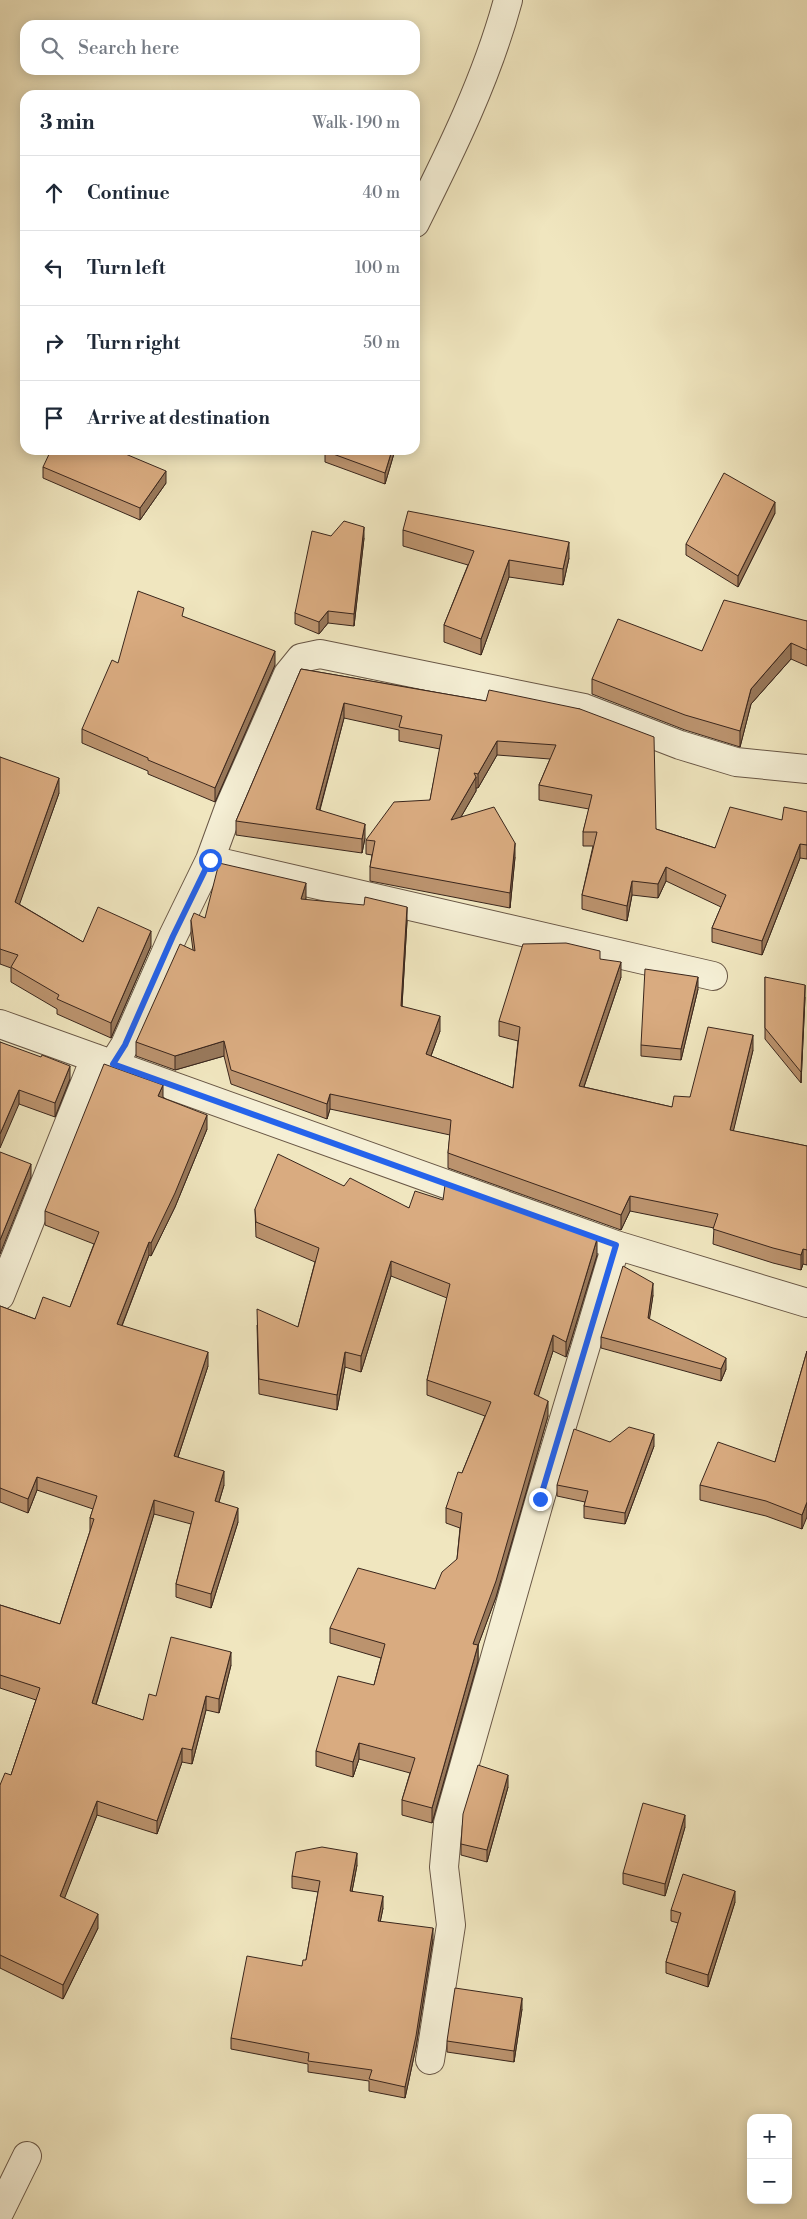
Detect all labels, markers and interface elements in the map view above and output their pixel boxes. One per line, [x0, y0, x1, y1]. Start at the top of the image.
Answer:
search box [20, 20, 420, 75]
icon: search [38, 34, 66, 62]
text: Search here [78, 36, 179, 60]
text: 3 min [40, 110, 95, 136]
text: Walk · 190 m [312, 113, 400, 133]
icon: ahead [40, 179, 68, 207]
text: Continue [87, 181, 170, 205]
text: 40 m [363, 183, 400, 203]
icon: left [40, 254, 68, 282]
text: Turn left [87, 256, 166, 280]
text: 100 m [355, 258, 400, 278]
icon: right [40, 329, 68, 357]
text: Turn right [87, 331, 180, 355]
text: 50 m [363, 333, 400, 353]
icon: arrive [40, 404, 68, 432]
text: Arrive at destination [87, 406, 270, 430]
route start [199, 849, 222, 872]
route end [529, 1488, 552, 1511]
map controls [747, 2114, 792, 2204]
button: + [747, 2114, 792, 2159]
button: − [747, 2159, 792, 2204]

